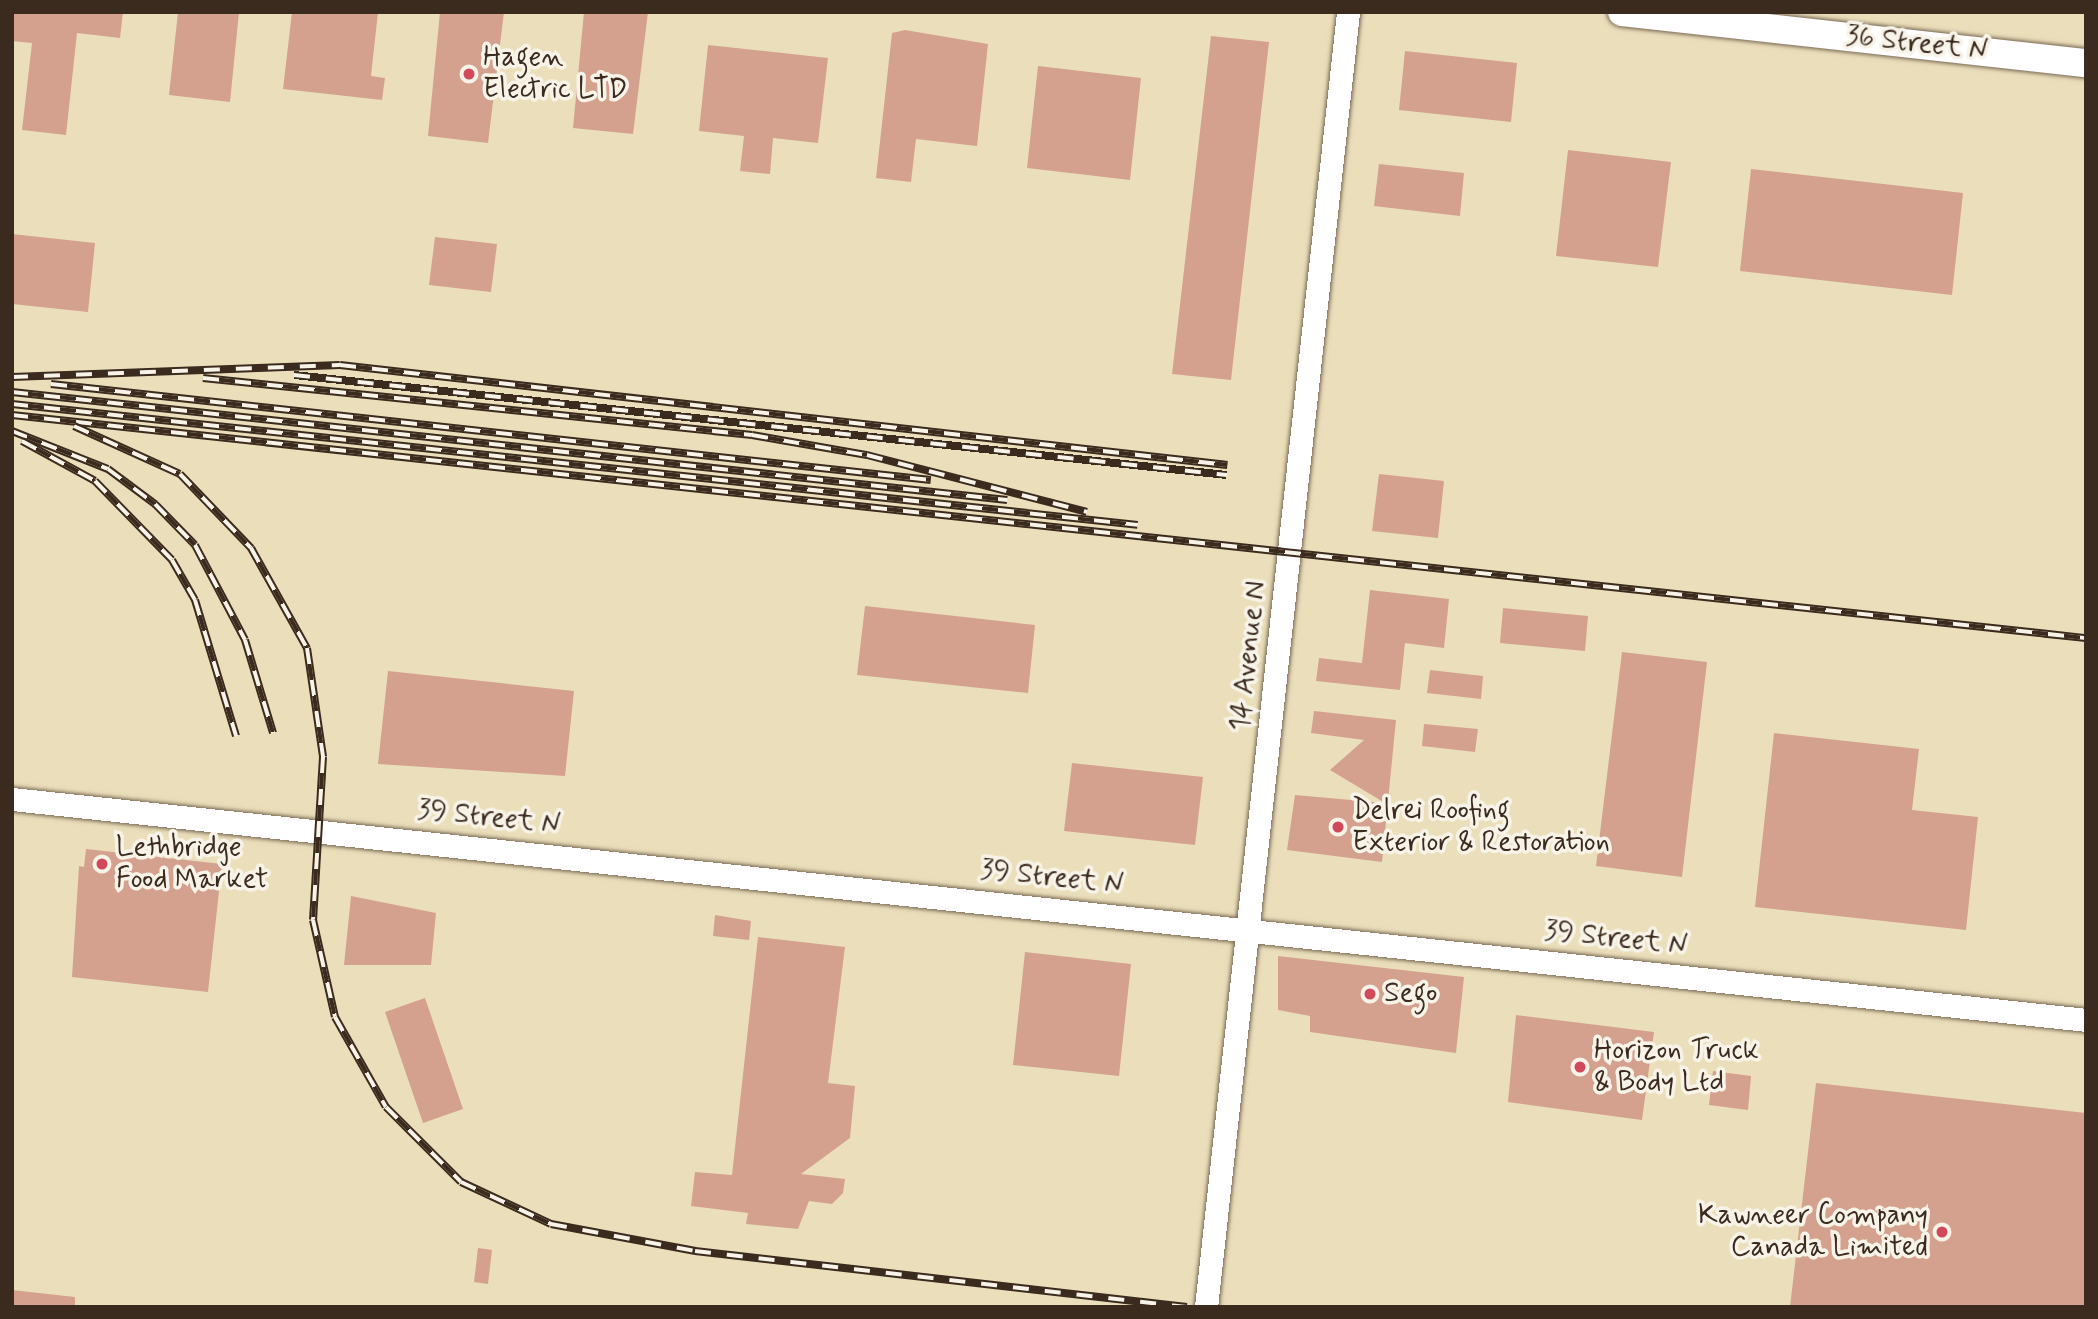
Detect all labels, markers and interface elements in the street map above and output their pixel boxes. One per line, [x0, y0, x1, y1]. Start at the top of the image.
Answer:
street label: 36 Street N [1845, 20, 1989, 68]
place label: Hagen Electric LTD [483, 41, 633, 107]
marker: Hagen Electric LTD [461, 66, 477, 82]
street label: 14 Avenue N [1224, 579, 1274, 733]
street label: 39 Street N [416, 794, 562, 842]
place label: Delrei Roofing Exterior & Restoration [1352, 794, 1610, 860]
marker: Delrei Roofing Exterior & Restoration [1330, 819, 1346, 835]
place label: Lethbridge Food Market [116, 831, 269, 897]
street label: 39 Street N [979, 854, 1125, 902]
marker: Lethbridge Food Market [94, 856, 110, 872]
street label: 39 Street N [1543, 915, 1689, 963]
place label: Sego [1384, 977, 1437, 1011]
marker: Sego [1362, 986, 1378, 1002]
place label: Horizon Truck & Body Ltd [1594, 1034, 1751, 1100]
marker: Horizon Truck & Body Ltd [1572, 1059, 1588, 1075]
place label: Kawneer Company Canada Limited [1698, 1199, 1928, 1265]
marker: Kawneer Company Canada Limited [1934, 1224, 1950, 1240]

